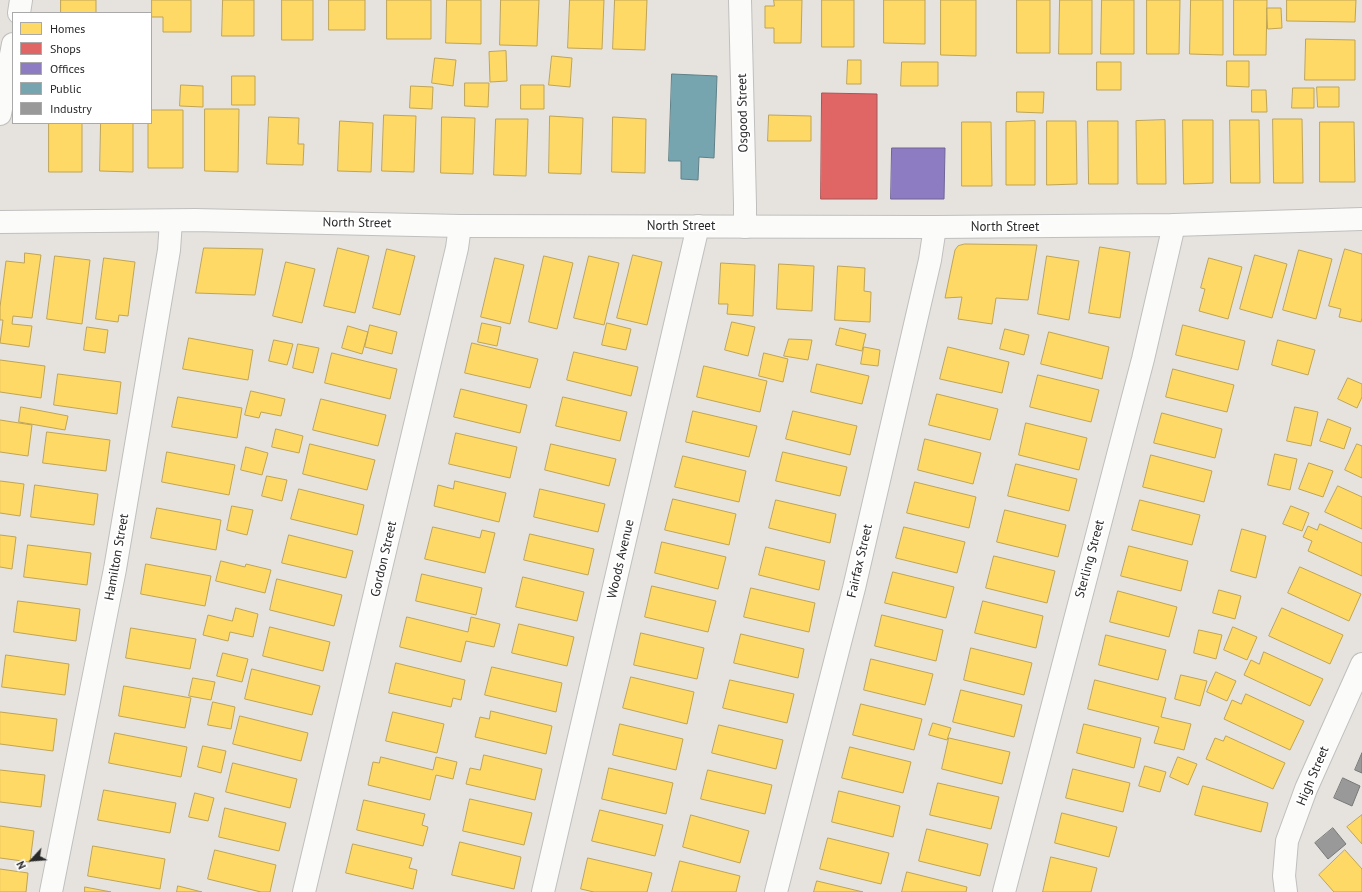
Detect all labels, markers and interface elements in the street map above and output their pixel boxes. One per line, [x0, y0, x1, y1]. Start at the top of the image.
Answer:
legend [12, 12, 152, 124]
text: Homes [50, 21, 85, 36]
text: Shops [50, 41, 81, 56]
text: Offices [50, 61, 85, 76]
street label: Osgood Street [735, 73, 751, 153]
text: Public [50, 81, 81, 96]
text: Industry [50, 101, 92, 116]
street label: North Street [323, 215, 391, 231]
street label: North Street [647, 218, 715, 234]
street label: North Street [971, 219, 1039, 235]
street label: Hamilton Street [102, 512, 132, 602]
street label: Woods Avenue [604, 518, 638, 600]
street label: Sterling Street [1072, 518, 1108, 600]
street label: Gordon Street [368, 520, 400, 598]
street label: Fairfax Street [844, 523, 876, 599]
street label: High Street [1294, 744, 1332, 808]
north arrow [12, 840, 52, 880]
text: N [13, 859, 29, 872]

